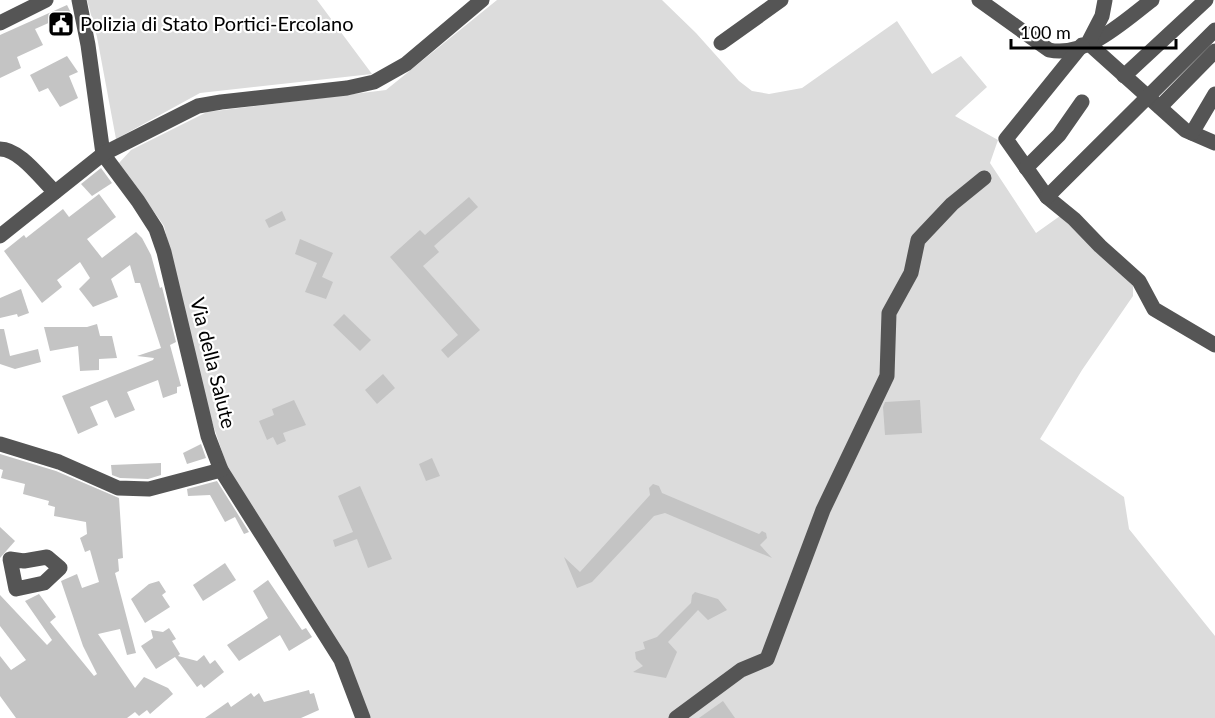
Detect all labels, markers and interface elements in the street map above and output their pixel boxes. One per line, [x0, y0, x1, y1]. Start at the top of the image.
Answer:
public building icon: Polizia di Stato Portici-Ercolano [46, 9, 76, 39]
place label: Polizia di Stato Portici-Ercolano [80, 11, 354, 35]
scale bar [1011, 12, 1176, 50]
text: 100 m [1020, 21, 1071, 43]
street label: Via della Salute [186, 295, 242, 431]

